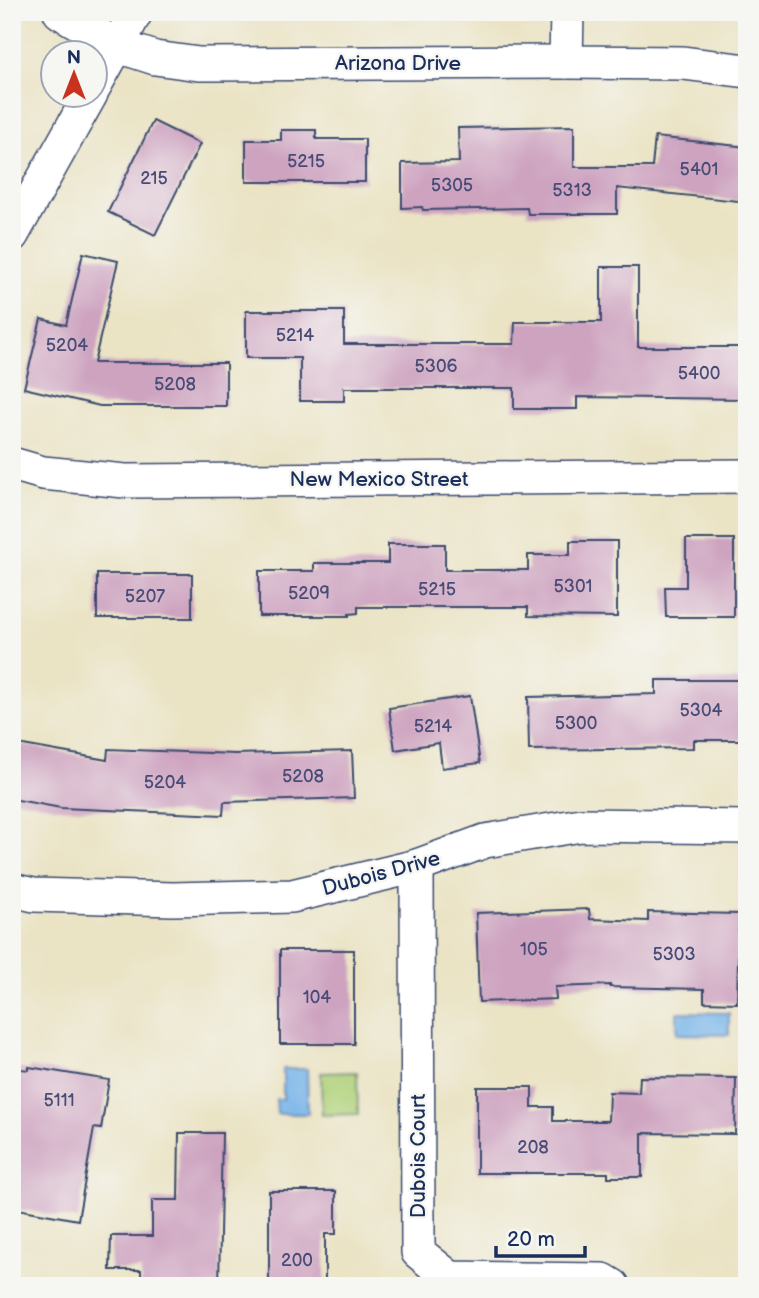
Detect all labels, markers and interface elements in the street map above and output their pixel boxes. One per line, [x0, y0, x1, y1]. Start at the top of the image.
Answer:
north arrow [38, 38, 108, 108]
text: N [67, 47, 81, 70]
street label: Arizona Drive [335, 51, 461, 76]
house number: 5215 [287, 151, 325, 172]
house number: 5401 [680, 159, 718, 180]
house number: 215 [140, 168, 168, 189]
house number: 5305 [431, 175, 473, 196]
house number: 5313 [552, 180, 592, 201]
house number: 5214 [276, 325, 314, 346]
house number: 5204 [46, 335, 88, 356]
house number: 5306 [415, 356, 457, 377]
house number: 5400 [678, 363, 720, 384]
house number: 5208 [154, 374, 196, 395]
street label: New Mexico Street [289, 467, 469, 492]
house number: 5301 [554, 576, 592, 597]
house number: 5215 [418, 579, 456, 600]
house number: 5209 [288, 583, 330, 604]
house number: 5207 [125, 586, 165, 607]
house number: 5304 [680, 700, 722, 721]
house number: 5300 [555, 713, 597, 734]
house number: 5214 [414, 716, 452, 737]
house number: 5208 [282, 766, 324, 787]
house number: 5204 [144, 772, 186, 793]
street label: Dubois Drive [319, 846, 443, 901]
house number: 105 [520, 939, 548, 960]
house number: 5303 [652, 944, 696, 965]
house number: 104 [303, 987, 331, 1008]
house number: 5111 [43, 1090, 75, 1111]
street label: Dubois Court [406, 1093, 431, 1218]
house number: 208 [517, 1137, 549, 1158]
scale bar [496, 1214, 586, 1258]
text: 20 m [507, 1227, 555, 1252]
house number: 200 [281, 1250, 313, 1271]

